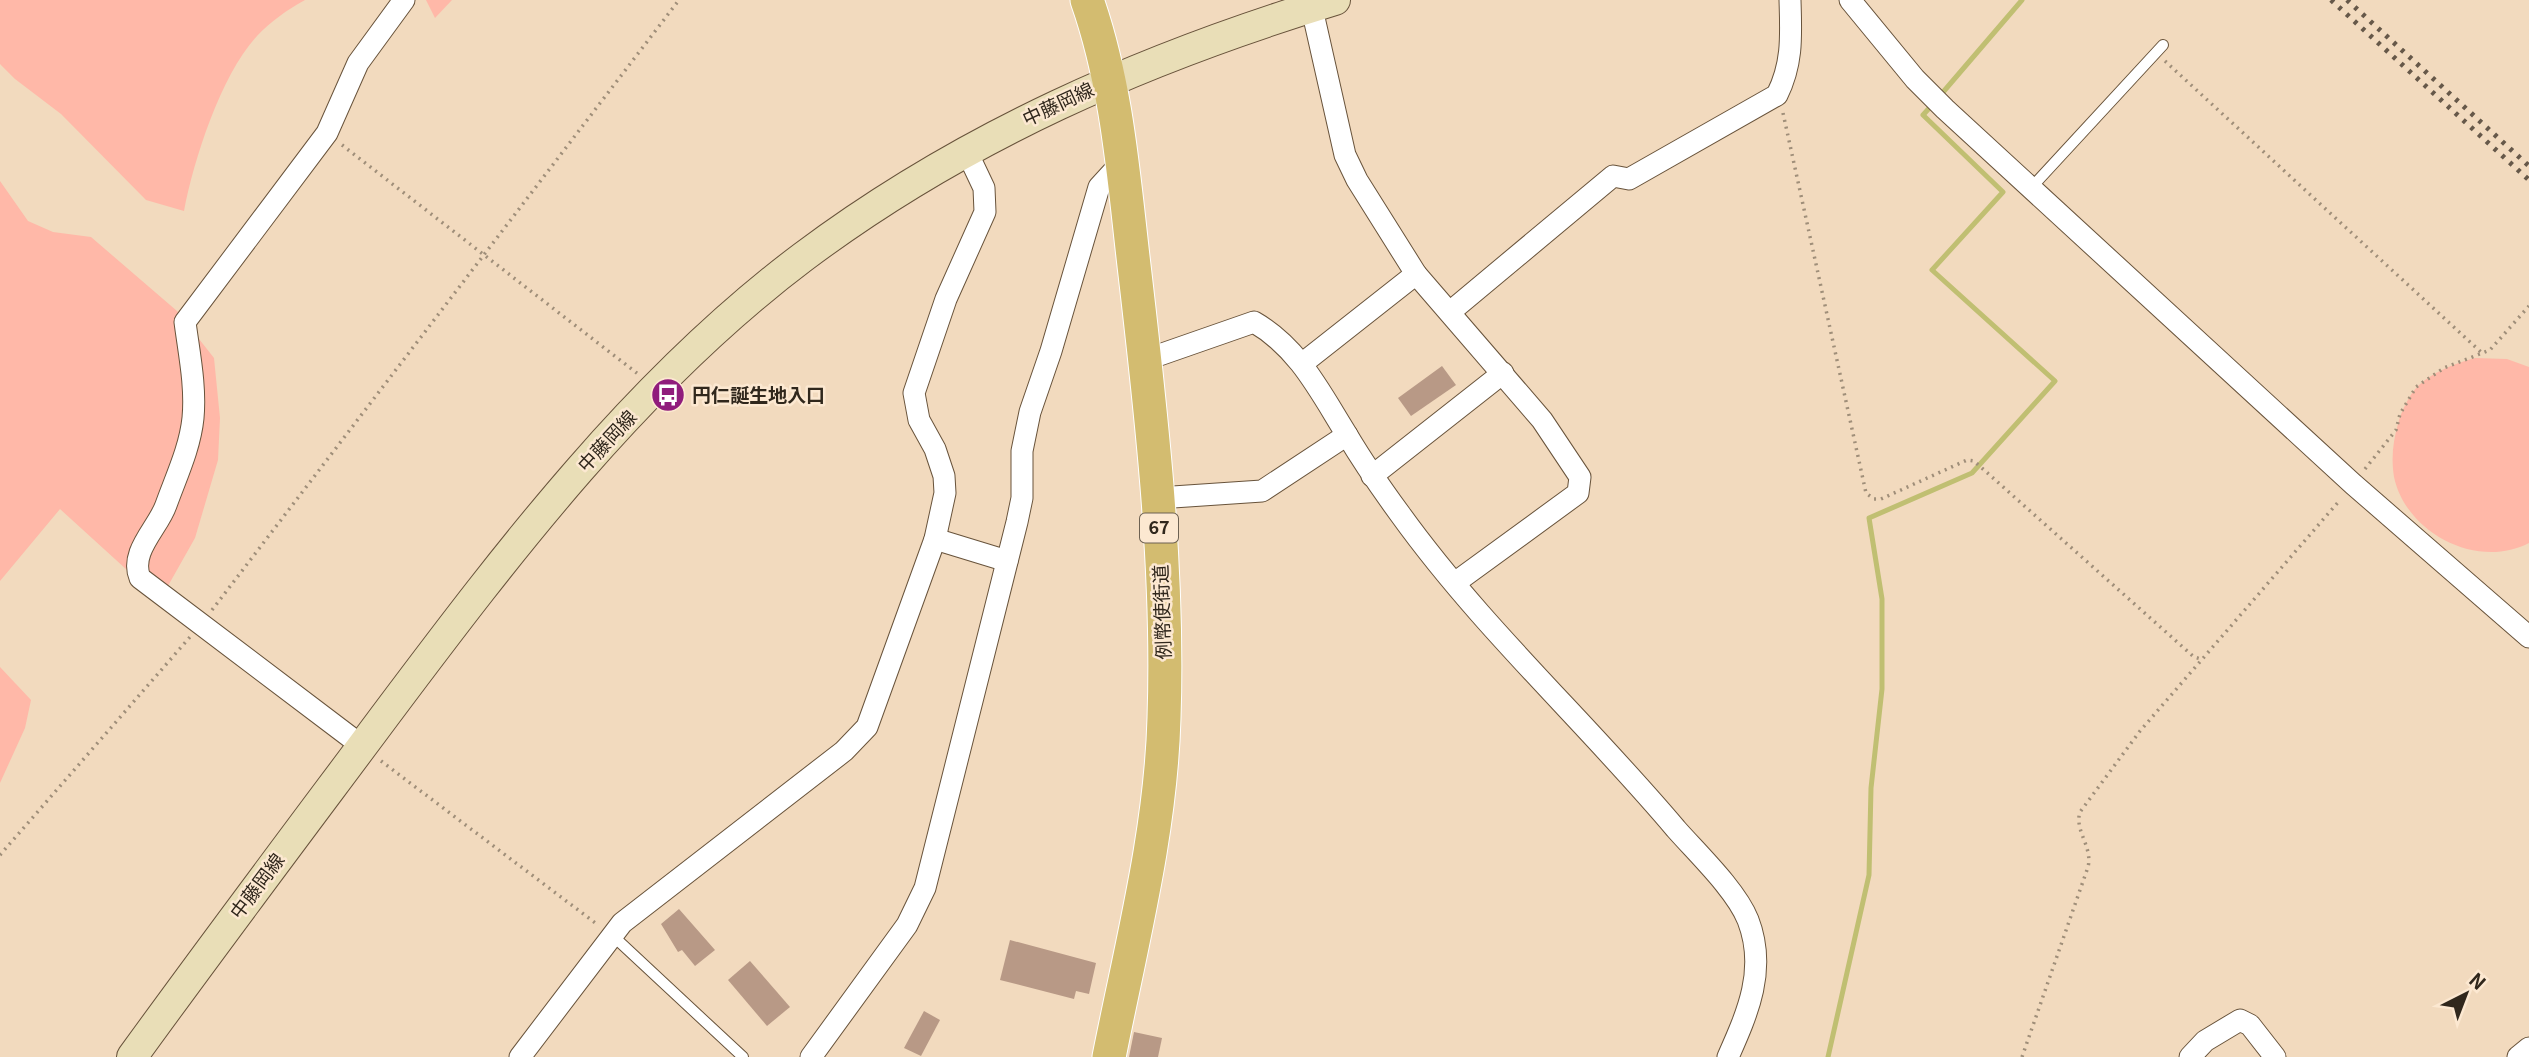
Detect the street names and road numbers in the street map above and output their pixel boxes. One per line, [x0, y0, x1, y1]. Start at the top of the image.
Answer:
street label: 中藤岡線 [1017, 74, 1098, 131]
street label: 中藤岡線 [570, 403, 642, 477]
road number: 67 [1140, 514, 1178, 542]
street label: 例幣使街道 [1145, 564, 1176, 660]
street label: 中藤岡線 [222, 847, 289, 924]

